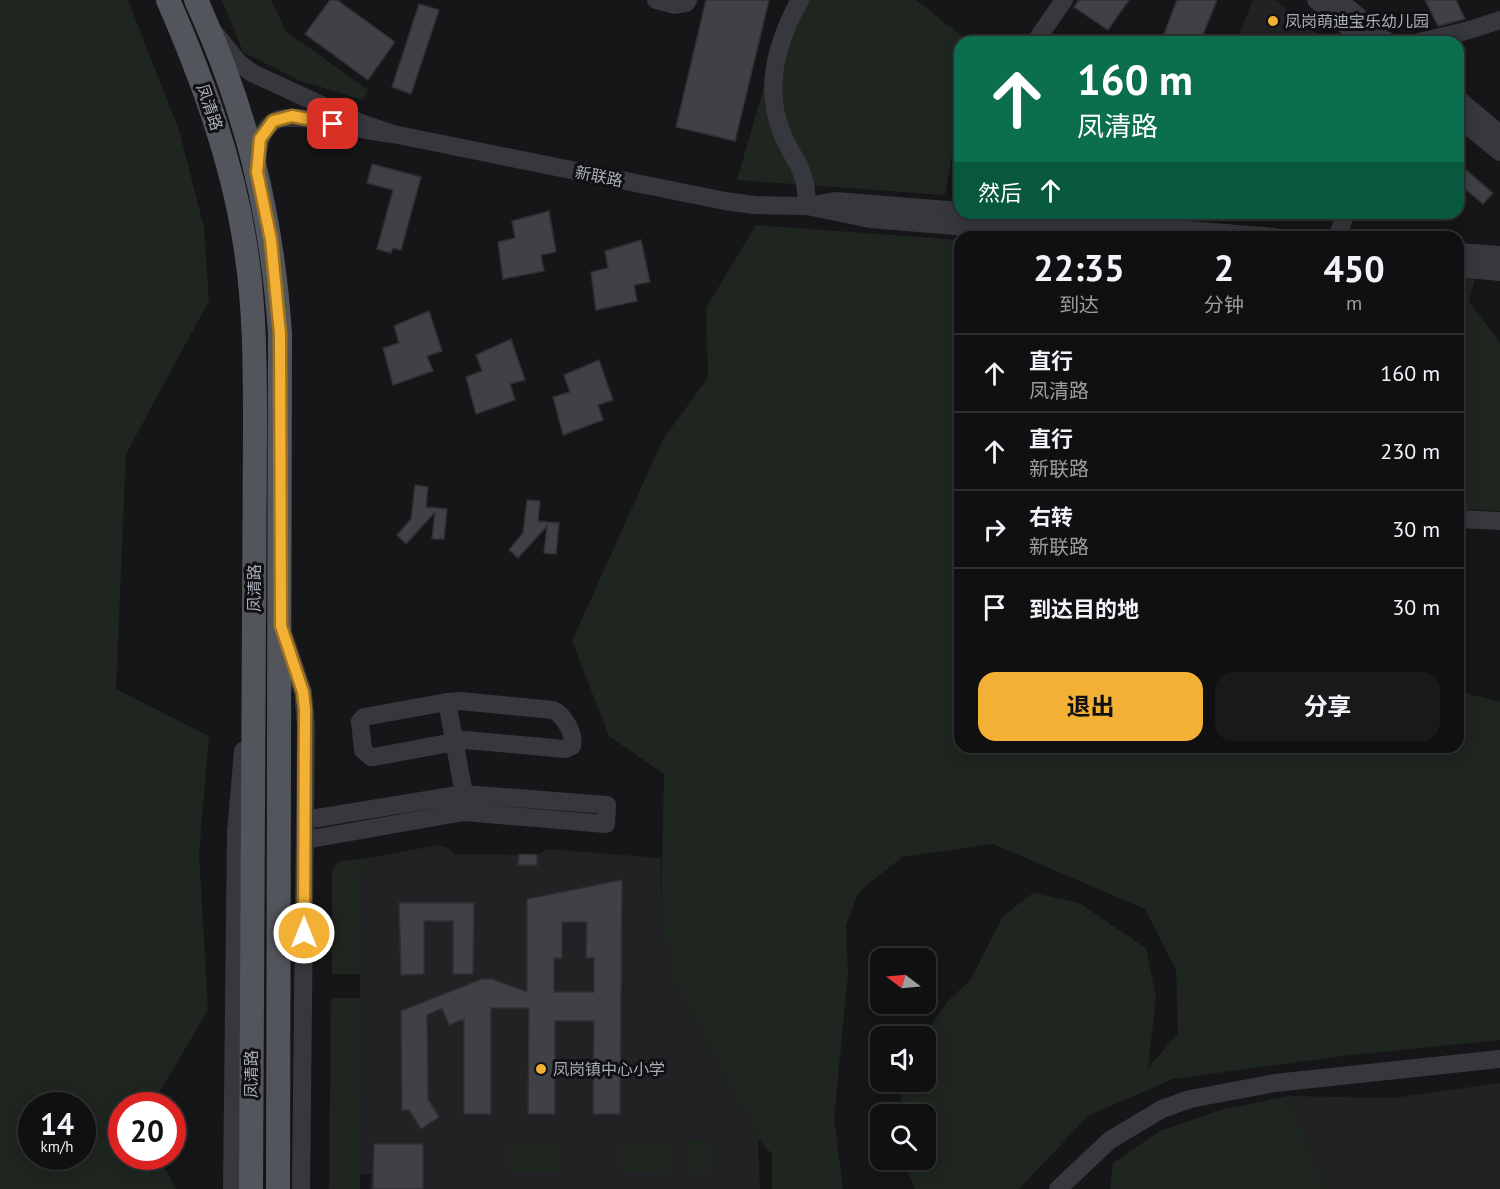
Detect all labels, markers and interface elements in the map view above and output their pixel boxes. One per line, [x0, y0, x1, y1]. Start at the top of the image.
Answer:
place label: 凤岗萌迪宝乐幼儿园 [1285, 11, 1429, 31]
marker: 凤岗萌迪宝乐幼儿园 [1266, 14, 1280, 28]
text: 160 m [1077, 52, 1193, 107]
icon: ahead [978, 60, 1056, 138]
street label: 凤清路 [193, 81, 227, 133]
pin [307, 98, 358, 149]
icon: arrive [316, 107, 349, 140]
text: 凤清路 [1077, 109, 1158, 143]
street label: 新联路 [574, 162, 624, 190]
icon: ahead [1034, 174, 1067, 207]
text: 然后 [978, 179, 1022, 207]
text: 22:35 [1033, 244, 1125, 291]
text: 2 [1214, 244, 1234, 291]
text: 450 [1323, 245, 1385, 292]
text: m [1346, 290, 1362, 316]
text: 到达 [1059, 292, 1099, 318]
text: 分钟 [1204, 292, 1244, 318]
text: 直行 [1029, 347, 1073, 375]
icon: ahead [978, 357, 1011, 390]
text: 160 m [1380, 359, 1440, 387]
text: 凤清路 [1029, 378, 1089, 404]
text: 直行 [1029, 425, 1073, 453]
icon: ahead [978, 435, 1011, 468]
text: 230 m [1380, 437, 1440, 465]
text: 新联路 [1029, 456, 1089, 482]
text: 右转 [1029, 503, 1073, 531]
icon: right [978, 513, 1011, 546]
text: 30 m [1392, 515, 1440, 543]
text: 新联路 [1029, 534, 1089, 560]
street label: 凤清路 [244, 564, 264, 612]
icon: arrive [978, 591, 1011, 624]
text: 30 m [1392, 593, 1440, 621]
text: 到达目的地 [1029, 595, 1139, 623]
button: 退出 [978, 672, 1203, 741]
button: 分享 [1215, 672, 1440, 741]
position arrow [272, 901, 336, 965]
north arrow [870, 948, 936, 1014]
map controls [870, 948, 936, 1170]
button: sound [870, 1026, 936, 1092]
street label: 凤清路 [241, 1050, 261, 1098]
place label: 凤岗镇中心小学 [553, 1059, 665, 1079]
marker: 凤岗镇中心小学 [534, 1062, 548, 1076]
speed limit sign: 20 [108, 1092, 186, 1170]
text: 14 [40, 1104, 74, 1143]
button: search [870, 1104, 936, 1170]
text: km/h [41, 1137, 73, 1156]

